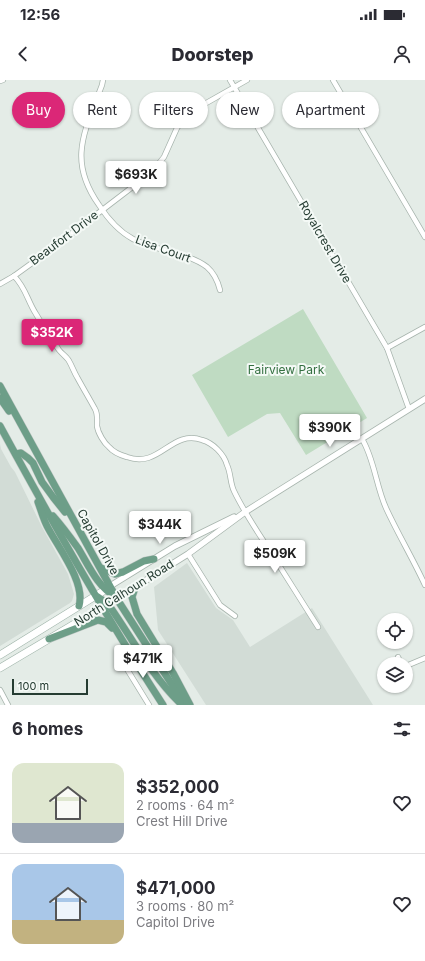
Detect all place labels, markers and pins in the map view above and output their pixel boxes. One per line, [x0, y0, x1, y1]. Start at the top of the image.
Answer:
pin: $693K [108, 161, 164, 195]
pin: $352K [24, 319, 80, 353]
pin: $390K [302, 414, 358, 448]
pin: $344K [132, 511, 188, 545]
pin: $509K [247, 540, 303, 574]
pin: $471K [115, 645, 171, 679]

